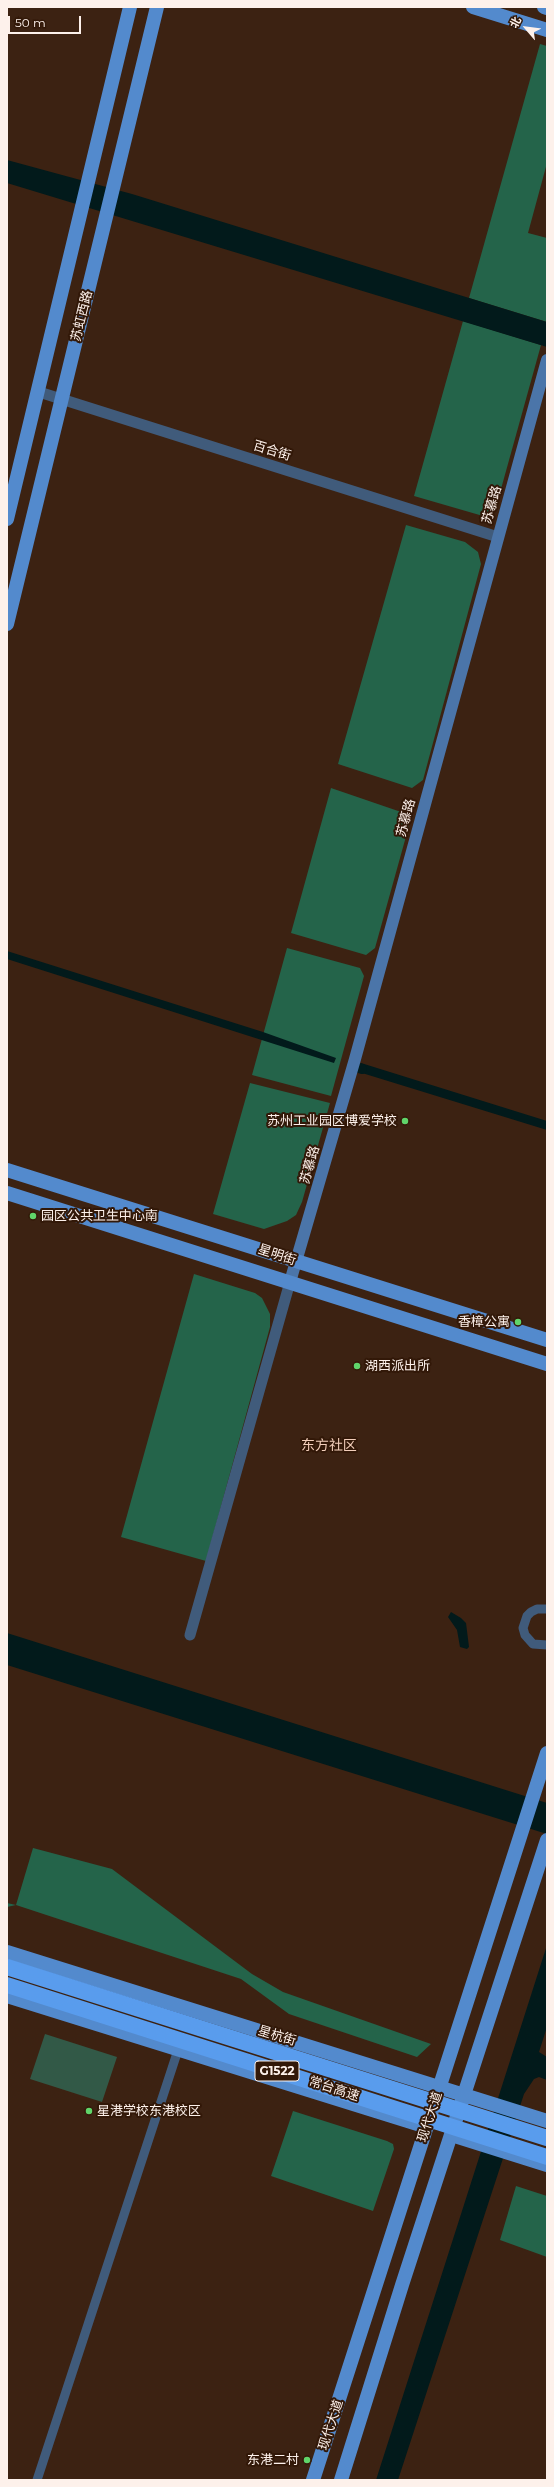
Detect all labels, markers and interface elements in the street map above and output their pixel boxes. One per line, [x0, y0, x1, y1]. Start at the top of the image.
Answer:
scale bar [10, 8, 83, 34]
north arrow [506, 8, 546, 48]
text: 北 [507, 14, 524, 31]
text: 50 m [15, 15, 46, 30]
street label: 苏虹西路 [68, 289, 96, 343]
street label: 百合街 [251, 438, 293, 464]
street label: 苏慕路 [479, 484, 505, 526]
street label: 苏慕路 [393, 797, 419, 839]
place label: 苏州工业园区博爱学校 [267, 1113, 397, 1129]
marker: 苏州工业园区博爱学校 [400, 1116, 410, 1126]
street label: 苏慕路 [297, 1144, 323, 1186]
place label: 园区公共卫生中心南 [41, 1208, 158, 1224]
marker: 园区公共卫生中心南 [28, 1211, 38, 1221]
street label: 星明街 [256, 1242, 298, 1268]
place label: 香樟公寓 [458, 1314, 510, 1330]
marker: 香樟公寓 [513, 1317, 523, 1327]
place label: 湖西派出所 [365, 1358, 430, 1374]
marker: 湖西派出所 [352, 1361, 362, 1371]
district label: 东方社区 [301, 1438, 357, 1454]
street label: 星杭街 [256, 2023, 298, 2049]
road number: G1522 [255, 2061, 299, 2081]
street label: 常台高速 [307, 2074, 361, 2104]
street label: 现代大道 [415, 2090, 445, 2144]
place label: 星港学校东港校区 [97, 2103, 201, 2119]
marker: 星港学校东港校区 [84, 2106, 94, 2116]
street label: 现代大道 [316, 2398, 346, 2452]
place label: 东港二村 [247, 2452, 299, 2468]
marker: 东港二村 [302, 2455, 312, 2465]

